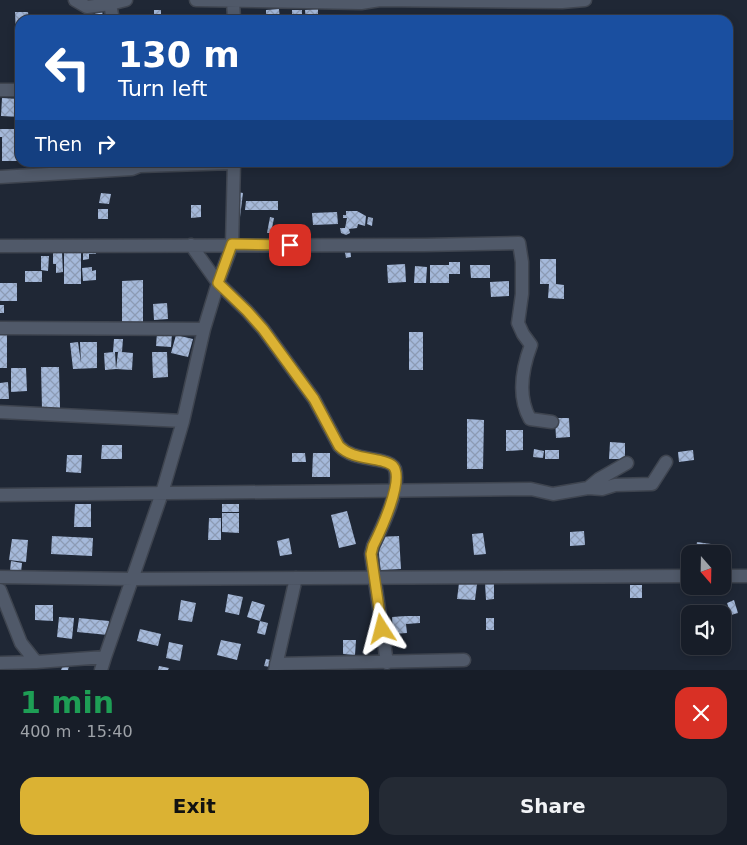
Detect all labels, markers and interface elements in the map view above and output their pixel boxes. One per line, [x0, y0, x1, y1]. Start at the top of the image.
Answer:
icon: left [35, 35, 100, 100]
text: 130 m [118, 35, 240, 75]
text: Turn left [118, 76, 207, 101]
icon: right [92, 130, 120, 158]
text: Then [35, 133, 82, 155]
pin [269, 224, 311, 266]
icon: arrive [276, 231, 304, 259]
north arrow [681, 545, 731, 595]
map controls [681, 545, 731, 655]
position arrow [355, 602, 407, 654]
button: sound [681, 605, 731, 655]
text: 1 min [20, 685, 114, 720]
button: close [675, 687, 727, 739]
text: 400 m · 15:40 [20, 722, 133, 741]
button: Exit [20, 777, 369, 835]
button: Share [379, 777, 727, 835]

